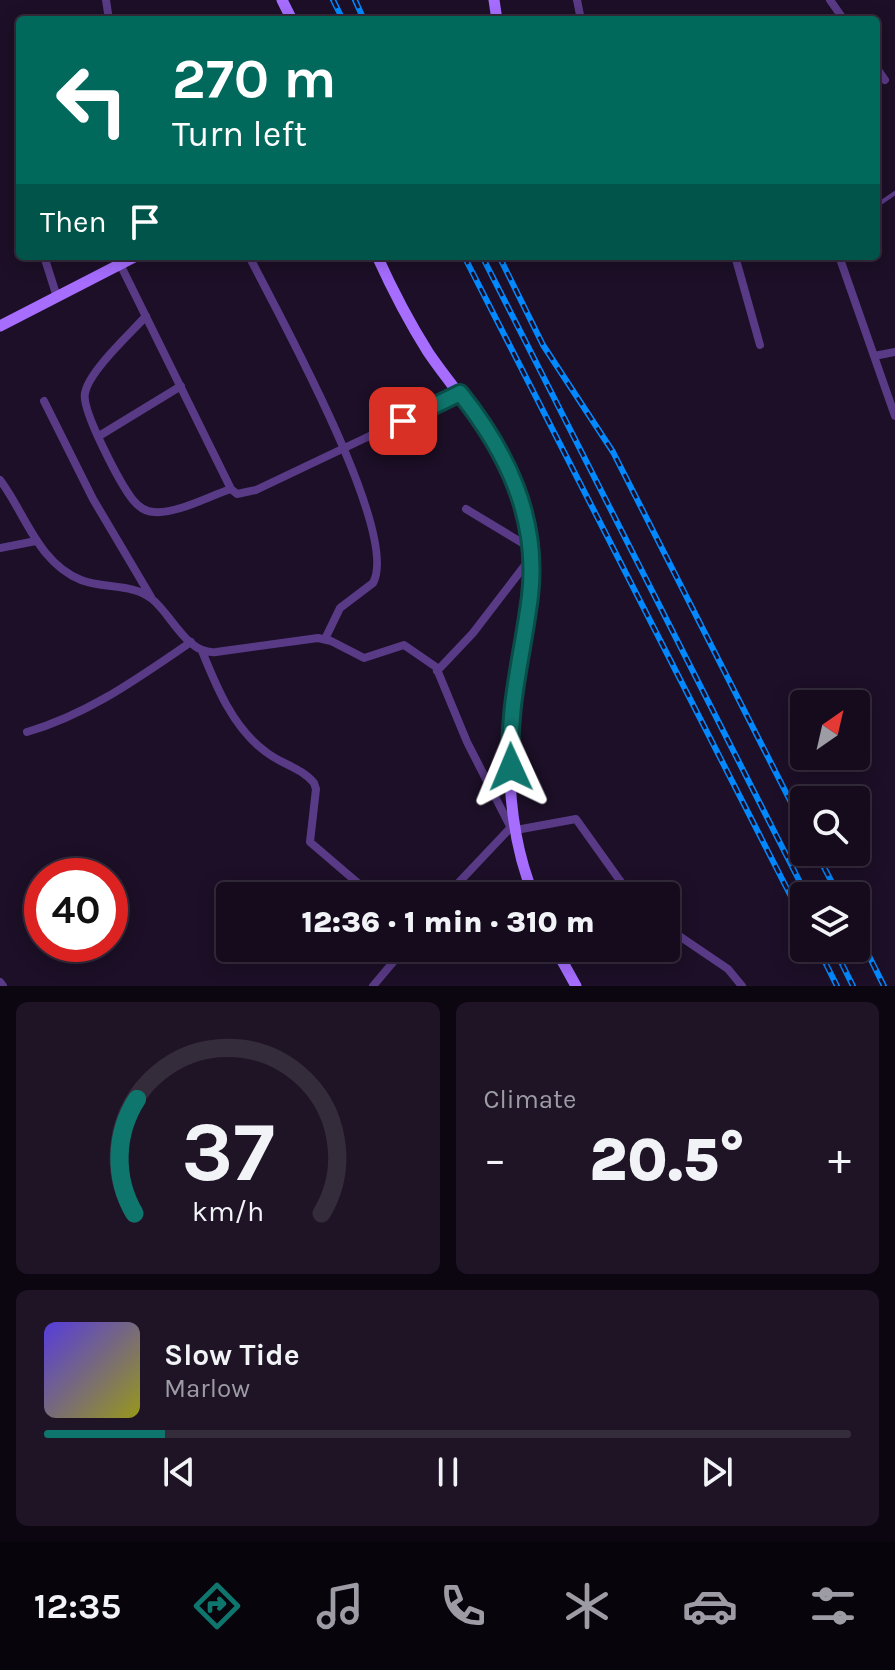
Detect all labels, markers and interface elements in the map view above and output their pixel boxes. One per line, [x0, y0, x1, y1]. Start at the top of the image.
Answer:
text: 270 m [172, 46, 336, 111]
icon: left [40, 48, 144, 152]
text: Turn left [172, 113, 307, 155]
icon: arrive [123, 200, 167, 244]
text: Then [40, 204, 107, 240]
pin [369, 387, 437, 455]
icon: arrive [381, 399, 425, 443]
north arrow [790, 690, 870, 770]
map controls [790, 690, 870, 962]
position arrow [469, 725, 553, 809]
button: search [790, 786, 870, 866]
speed limit sign: 40 [24, 858, 128, 962]
button: layers [790, 882, 870, 962]
text: 12:36 · 1 min · 310 m [301, 904, 595, 940]
text: Climate [484, 1084, 576, 1115]
text: 37 [181, 1104, 274, 1201]
text: 20.5° [589, 1125, 745, 1195]
text: − [484, 1134, 507, 1185]
text: + [828, 1134, 851, 1185]
text: km/h [192, 1195, 264, 1228]
text: Slow Tide [164, 1337, 300, 1373]
text: Marlow [164, 1373, 250, 1404]
icon: previous [157, 1450, 201, 1494]
icon: pause [426, 1450, 470, 1494]
icon: next [695, 1450, 739, 1494]
icon: directions [189, 1578, 245, 1634]
icon: music [312, 1578, 368, 1634]
icon: phone [435, 1578, 491, 1634]
icon: climate [559, 1578, 615, 1634]
icon: car [682, 1578, 738, 1634]
icon: filters [805, 1578, 861, 1634]
text: 12:35 [34, 1585, 121, 1627]

